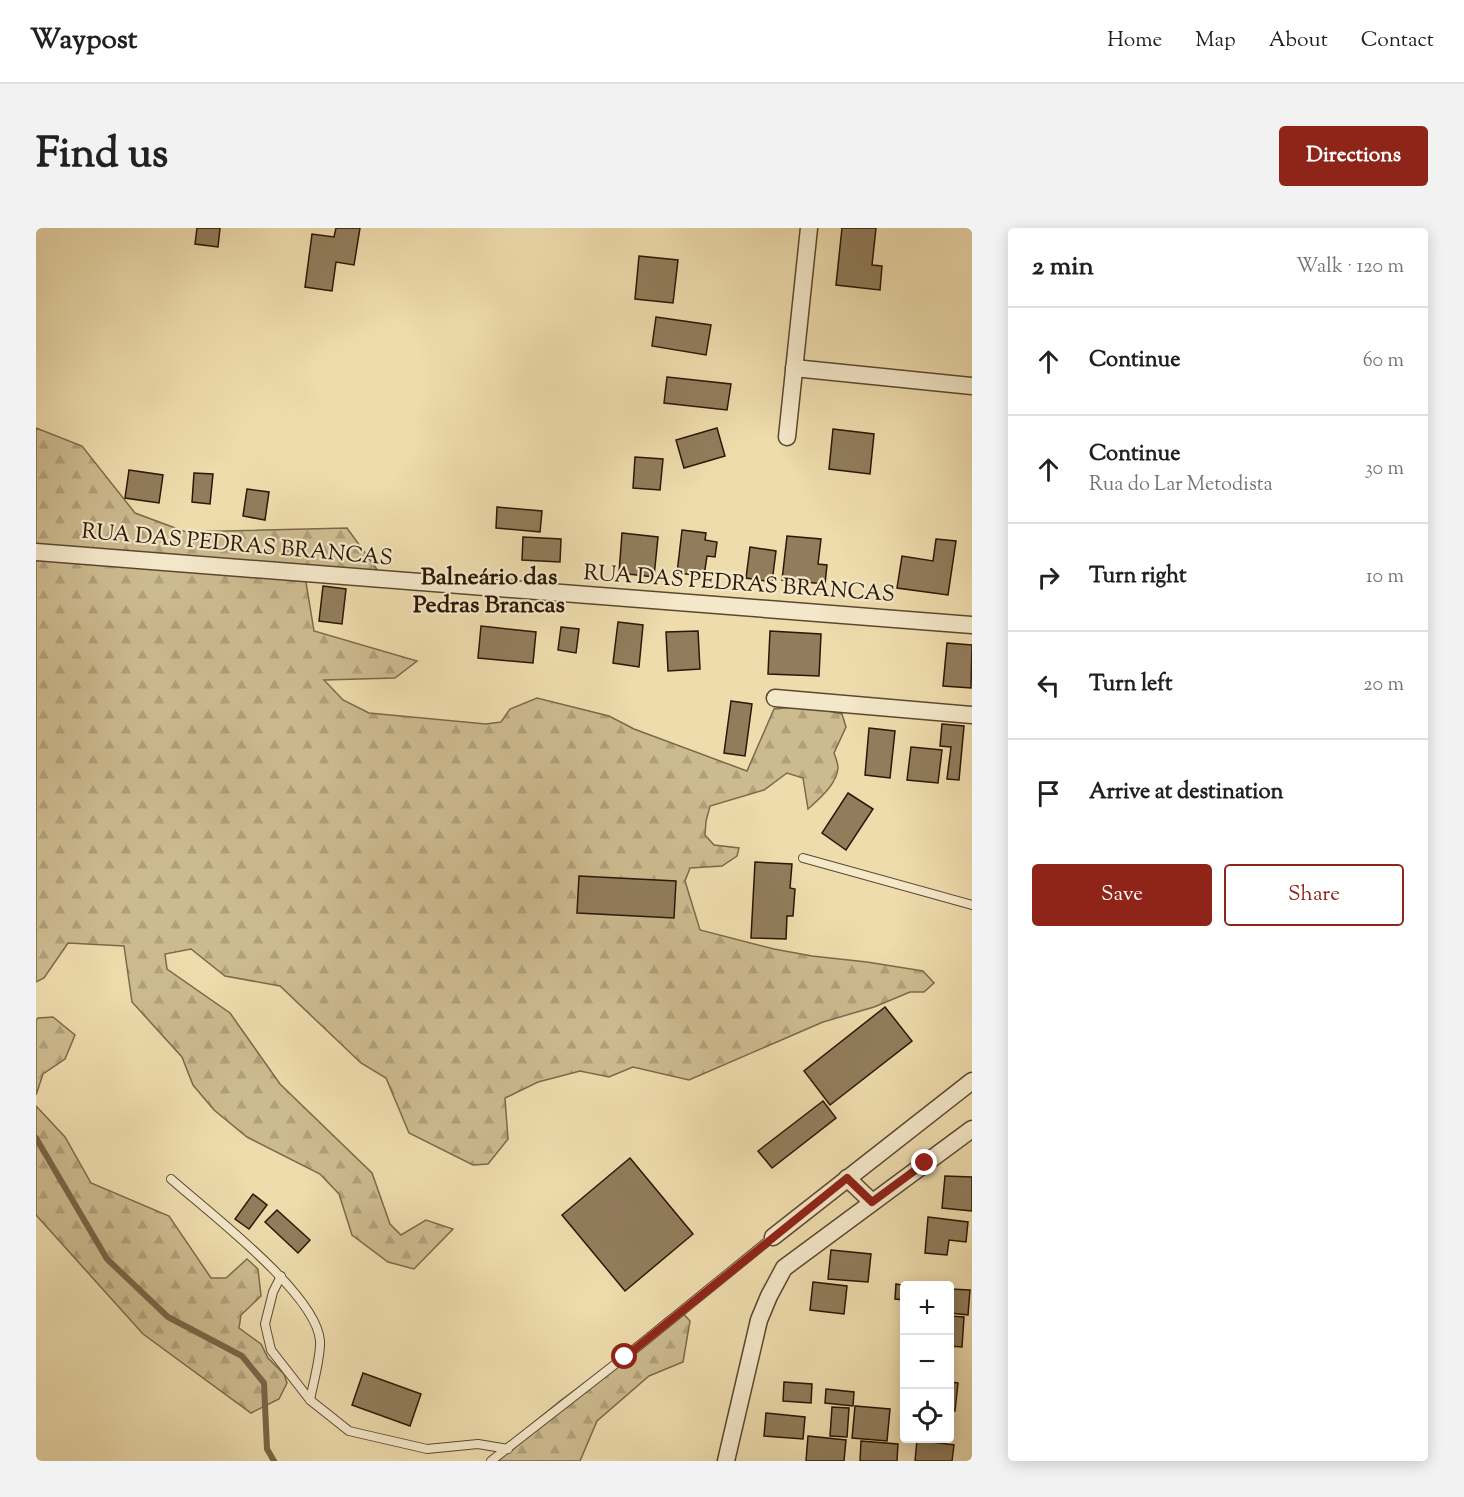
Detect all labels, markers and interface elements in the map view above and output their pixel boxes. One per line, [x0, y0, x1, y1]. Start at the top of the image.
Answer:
text: Waypost [30, 21, 137, 61]
text: Home [1107, 26, 1162, 56]
text: Map [1195, 26, 1236, 56]
text: About [1269, 26, 1328, 56]
text: Contact [1361, 26, 1434, 56]
text: Find us [36, 126, 168, 186]
button: Directions [1279, 126, 1428, 186]
text: 2 min [1032, 249, 1094, 286]
text: Walk · 120 m [1296, 253, 1404, 282]
icon: ahead [1032, 345, 1065, 378]
text: Continue [1089, 345, 1180, 377]
text: 60 m [1363, 347, 1404, 376]
text: Continue [1089, 439, 1180, 471]
icon: ahead [1032, 453, 1065, 486]
text: 30 m [1365, 455, 1404, 484]
text: Rua do Lar Metodista [1089, 471, 1273, 500]
street label: RUA DAS PEDRAS BRANCAS [80, 516, 394, 576]
street label: RUA DAS PEDRAS BRANCAS [582, 558, 896, 612]
district label: Balneário das Pedras Brancas [413, 561, 565, 623]
icon: right [1032, 561, 1065, 594]
text: Turn right [1089, 561, 1186, 593]
text: 10 m [1366, 563, 1404, 592]
icon: left [1032, 669, 1065, 702]
text: Turn left [1089, 669, 1172, 701]
text: 20 m [1363, 671, 1404, 700]
icon: arrive [1032, 777, 1065, 810]
text: Arrive at destination [1089, 777, 1284, 809]
button: Save [1032, 864, 1212, 926]
button: Share [1224, 864, 1404, 926]
route end [911, 1149, 937, 1175]
map controls [900, 1281, 954, 1443]
button: + [900, 1281, 954, 1335]
button: − [900, 1335, 954, 1389]
route start [611, 1343, 637, 1369]
button: locate [900, 1389, 954, 1443]

